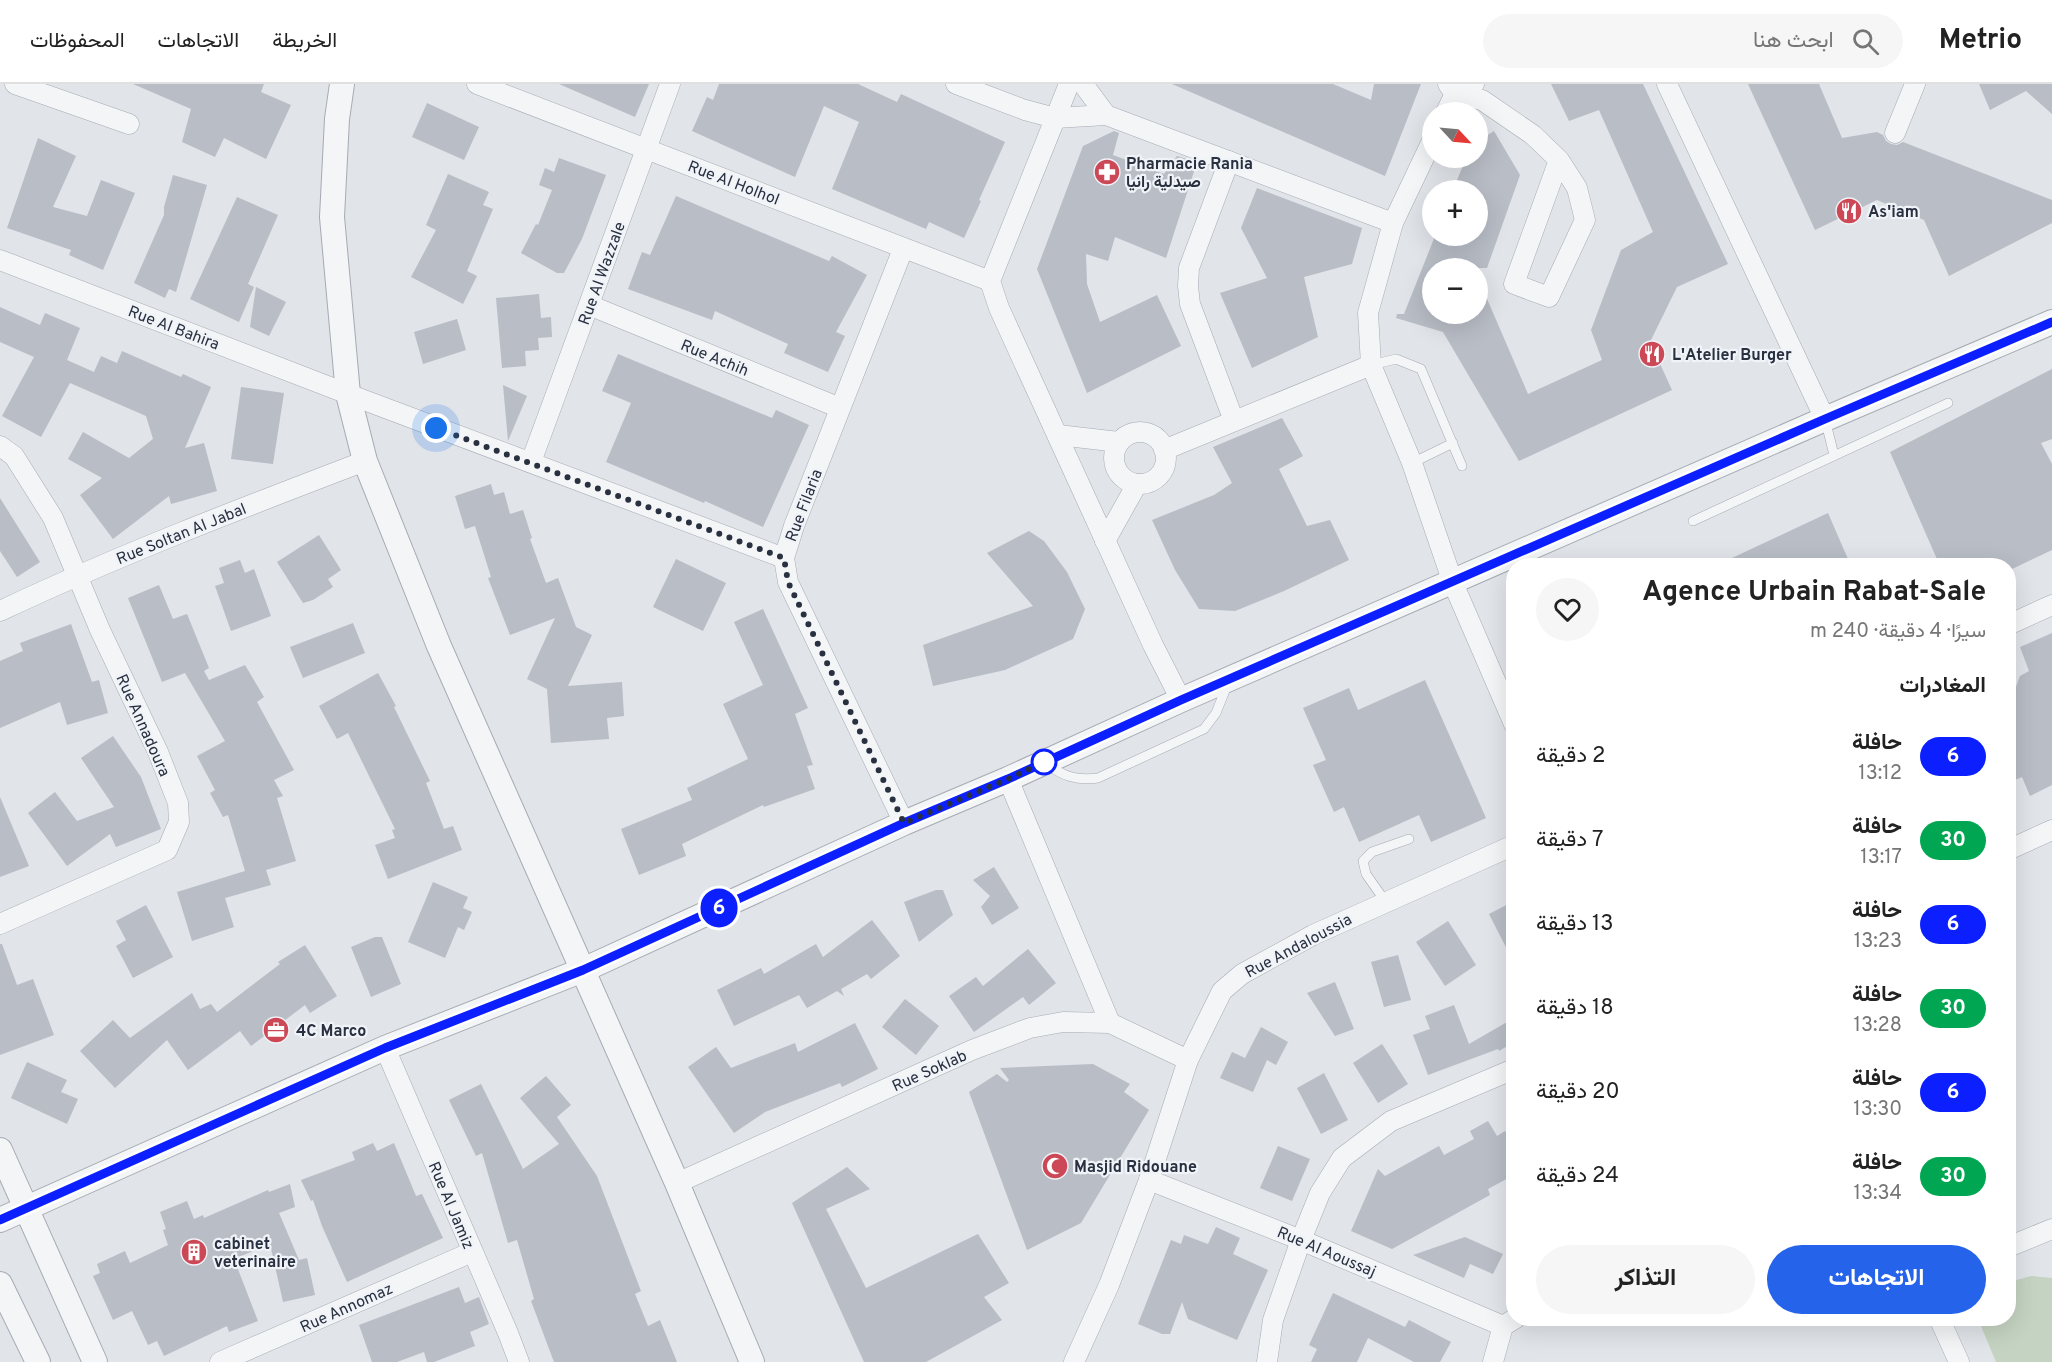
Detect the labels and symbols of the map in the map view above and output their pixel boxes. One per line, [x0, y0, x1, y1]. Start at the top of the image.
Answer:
north arrow [1422, 102, 1488, 168]
place label: Pharmacie Rania صيدلية رانيا [1126, 155, 1253, 193]
street label: Rue Al Holhol [685, 157, 782, 211]
pharmacy icon: Pharmacie Rania صيدلية رانيا [1092, 157, 1122, 187]
restaurant icon: As'iam [1834, 196, 1864, 226]
place label: As'iam [1868, 203, 1919, 223]
street label: Rue Al Wazzale [575, 219, 631, 328]
street label: Rue Al Bahira [125, 302, 222, 355]
street label: Rue Achih [677, 336, 751, 382]
restaurant icon: L'Atelier Burger [1637, 339, 1667, 369]
place label: L'Atelier Burger [1672, 346, 1792, 366]
your location [421, 413, 451, 443]
street label: Rue Filaria [782, 467, 828, 545]
street label: Rue Soltan Al Jabal [114, 500, 250, 570]
street label: Rue Annadoura [111, 671, 174, 780]
unlabelled marker [1031, 749, 1057, 775]
line badge: 6 [700, 888, 738, 928]
street label: Rue Andaloussia [1242, 910, 1356, 983]
office icon: 4C Marco [261, 1015, 291, 1045]
place label: 4C Marco [296, 1022, 366, 1042]
street label: Rue Soklab [889, 1046, 970, 1097]
mosque icon: Masjid Ridouane [1040, 1151, 1070, 1181]
place label: Masjid Ridouane [1074, 1158, 1197, 1178]
street label: Rue Al Jamiz [423, 1159, 478, 1252]
street label: Rue Al Aoussaj [1274, 1223, 1379, 1283]
place label: cabinet veterinaire [214, 1235, 296, 1273]
building icon: cabinet veterinaire [179, 1237, 209, 1267]
street label: Rue Annomaz [297, 1279, 396, 1338]

